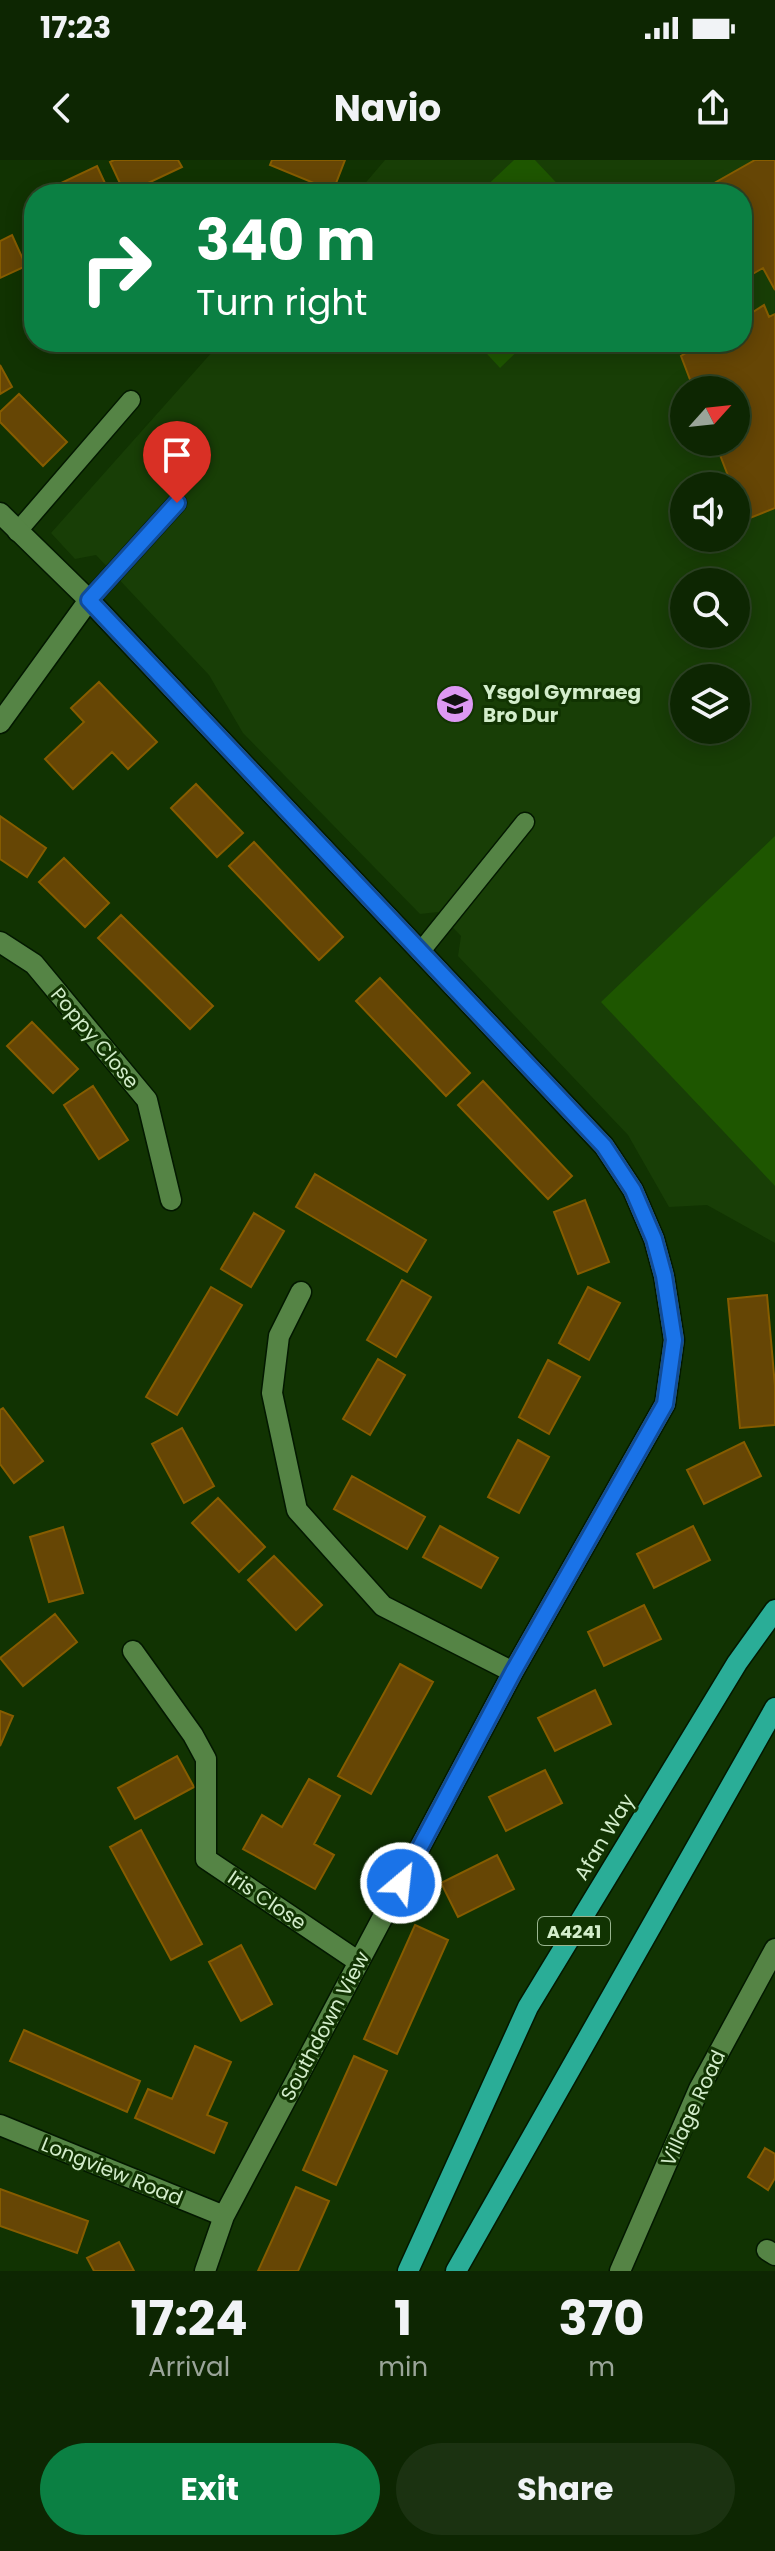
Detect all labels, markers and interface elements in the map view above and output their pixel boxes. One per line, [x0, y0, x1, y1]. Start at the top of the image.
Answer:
text: 17:23 [40, 6, 111, 49]
text: Navio [334, 83, 441, 134]
icon: back [40, 86, 84, 130]
icon: share [691, 86, 735, 130]
text: 340 m [196, 201, 375, 280]
icon: right [64, 216, 168, 320]
text: Turn right [196, 277, 367, 328]
north arrow [670, 376, 750, 456]
map controls [670, 376, 750, 744]
pin [143, 421, 211, 503]
icon: arrive [155, 433, 199, 477]
button: sound [670, 472, 750, 552]
button: search [670, 568, 750, 648]
button: layers [670, 664, 750, 744]
place label: Ysgol Gymraeg Bro Dur [483, 678, 641, 729]
school or university icon: Ysgol Gymraeg Bro Dur [434, 683, 476, 725]
street label: Poppy Close [44, 981, 146, 1095]
street label: Afan Way [567, 1789, 641, 1885]
position arrow [359, 1841, 443, 1925]
street label: Iris Close [222, 1863, 312, 1937]
road number: A4241 [538, 1917, 610, 1945]
street label: Southdown View [274, 1946, 376, 2106]
street label: Village Road [654, 2045, 732, 2171]
street label: Longview Road [37, 2130, 187, 2212]
text: 17:24 [130, 2285, 248, 2352]
text: 1 [394, 2285, 412, 2352]
text: 370 [559, 2285, 645, 2352]
text: Arrival [148, 2349, 230, 2385]
text: min [378, 2349, 428, 2385]
text: m [588, 2349, 615, 2385]
button: Exit [40, 2443, 380, 2535]
button: Share [396, 2443, 735, 2535]

